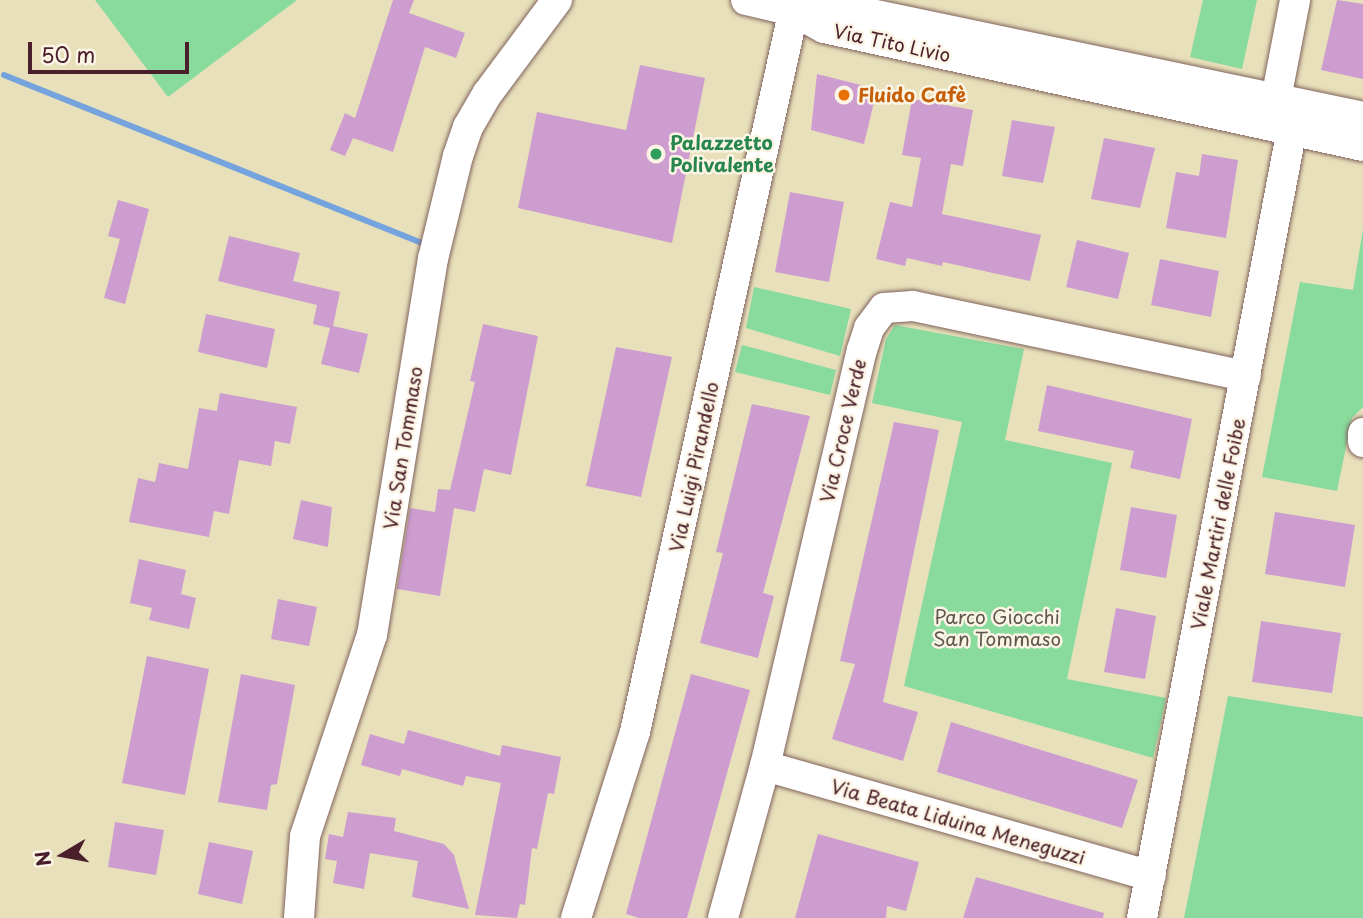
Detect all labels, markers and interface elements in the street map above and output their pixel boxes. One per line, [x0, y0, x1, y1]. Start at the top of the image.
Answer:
street label: Via Tito Livio [832, 20, 952, 66]
scale bar [32, 28, 192, 72]
text: 50 m [41, 38, 95, 70]
place label: Fluido Cafè [858, 84, 966, 106]
marker: Fluido Cafè [836, 87, 852, 103]
place label: Palazzetto Polivalente [670, 132, 774, 176]
marker: Palazzetto Polivalente [648, 146, 664, 162]
street label: Via Croce Verde [815, 357, 871, 505]
street label: Via San Tommaso [379, 365, 427, 531]
street label: Via Luigi Pirandello [665, 379, 723, 555]
street label: Viale Martiri delle Foibe [1186, 415, 1250, 633]
park label: Parco Giocchi San Tommaso [933, 606, 1061, 650]
street label: Via Beata Liduina Meneguzzi [827, 775, 1089, 869]
north arrow [28, 820, 98, 890]
text: N [27, 849, 57, 868]

